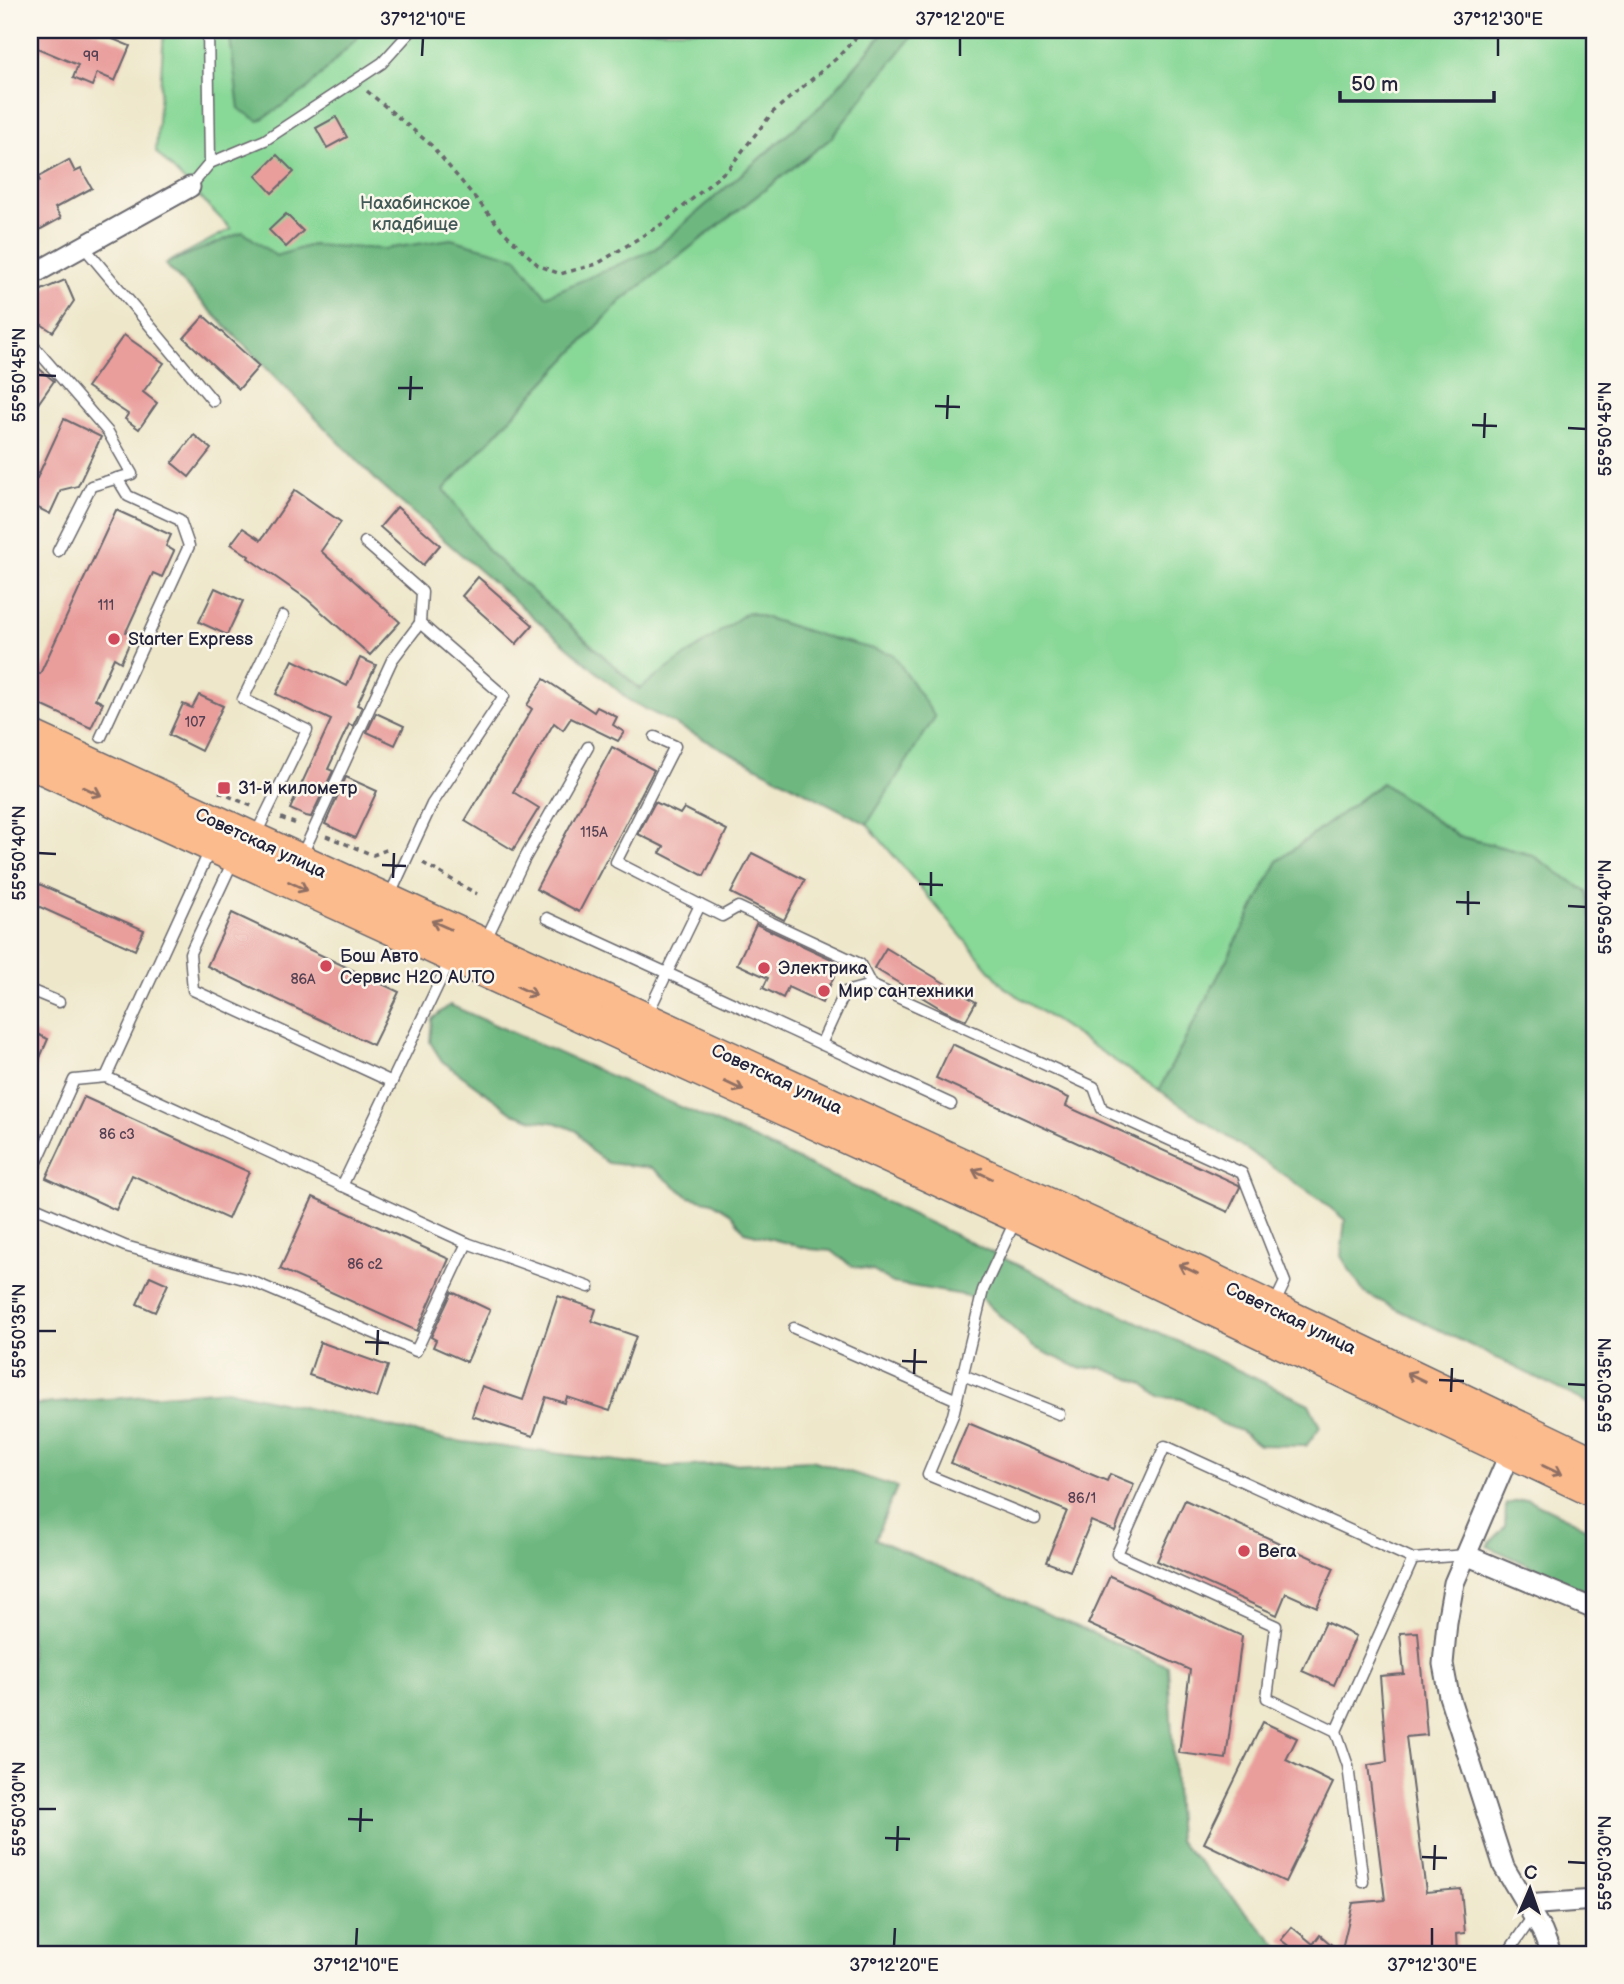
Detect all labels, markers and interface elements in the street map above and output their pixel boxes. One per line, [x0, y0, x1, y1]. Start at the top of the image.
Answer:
text: 37°12'10"E [380, 9, 466, 30]
text: 37°12'20"E [915, 9, 1005, 30]
text: 37°12'30"E [1453, 9, 1543, 30]
house number: 99 [83, 48, 99, 65]
scale bar [1340, 60, 1494, 104]
text: 50 m [1351, 72, 1398, 97]
park label: Нахабинское кладбище [360, 193, 470, 235]
text: 55°50'45"N [9, 327, 30, 423]
text: 55°50'45"N [1595, 381, 1616, 477]
house number: 111 [98, 597, 114, 614]
place label: Starter Express [128, 629, 253, 650]
marker: Starter Express [106, 631, 122, 647]
house number: 107 [185, 714, 205, 731]
place label: 31-й километр [238, 778, 357, 799]
marker: 31-й километр [216, 780, 232, 796]
one-way arrow [81, 784, 102, 798]
street label: Советская улица [192, 804, 330, 883]
text: 55°50'40"N [9, 805, 30, 901]
house number: 115А [580, 824, 608, 841]
text: 55°50'40"N [1595, 859, 1616, 955]
one-way arrow [287, 880, 308, 893]
one-way arrow [431, 918, 452, 931]
place label: Бош Авто Сервис H2O AUTO [340, 946, 495, 988]
marker: Бош Авто Сервис H2O AUTO [318, 958, 334, 974]
place label: Электрика [778, 958, 869, 979]
marker: Электрика [756, 960, 772, 976]
house number: 86А [290, 971, 316, 988]
place label: Мир сантехники [838, 981, 974, 1002]
marker: Мир сантехники [816, 983, 832, 999]
one-way arrow [516, 985, 538, 998]
street label: Советская улица [708, 1040, 846, 1119]
one-way arrow [723, 1080, 744, 1093]
house number: 86 с3 [99, 1126, 135, 1143]
one-way arrow [972, 1167, 993, 1180]
house number: 86 с2 [347, 1256, 384, 1273]
one-way arrow [1178, 1262, 1199, 1275]
street label: Советская улица [1222, 1278, 1360, 1359]
text: 55°50'35"N [9, 1283, 30, 1379]
text: 55°50'35"N [1595, 1337, 1616, 1433]
one-way arrow [1406, 1370, 1427, 1384]
one-way arrow [1541, 1464, 1562, 1478]
house number: 86/1 [1068, 1490, 1096, 1507]
place label: Вега [1258, 1541, 1297, 1562]
marker: Вега [1236, 1543, 1252, 1559]
text: 55°50'30"N [9, 1761, 30, 1857]
text: 55°50'30"N [1595, 1815, 1616, 1911]
north arrow [1494, 1854, 1564, 1924]
text: С [1524, 1862, 1538, 1885]
text: 37°12'10"E [313, 1955, 399, 1976]
text: 37°12'20"E [849, 1955, 939, 1976]
text: 37°12'30"E [1387, 1955, 1477, 1976]

